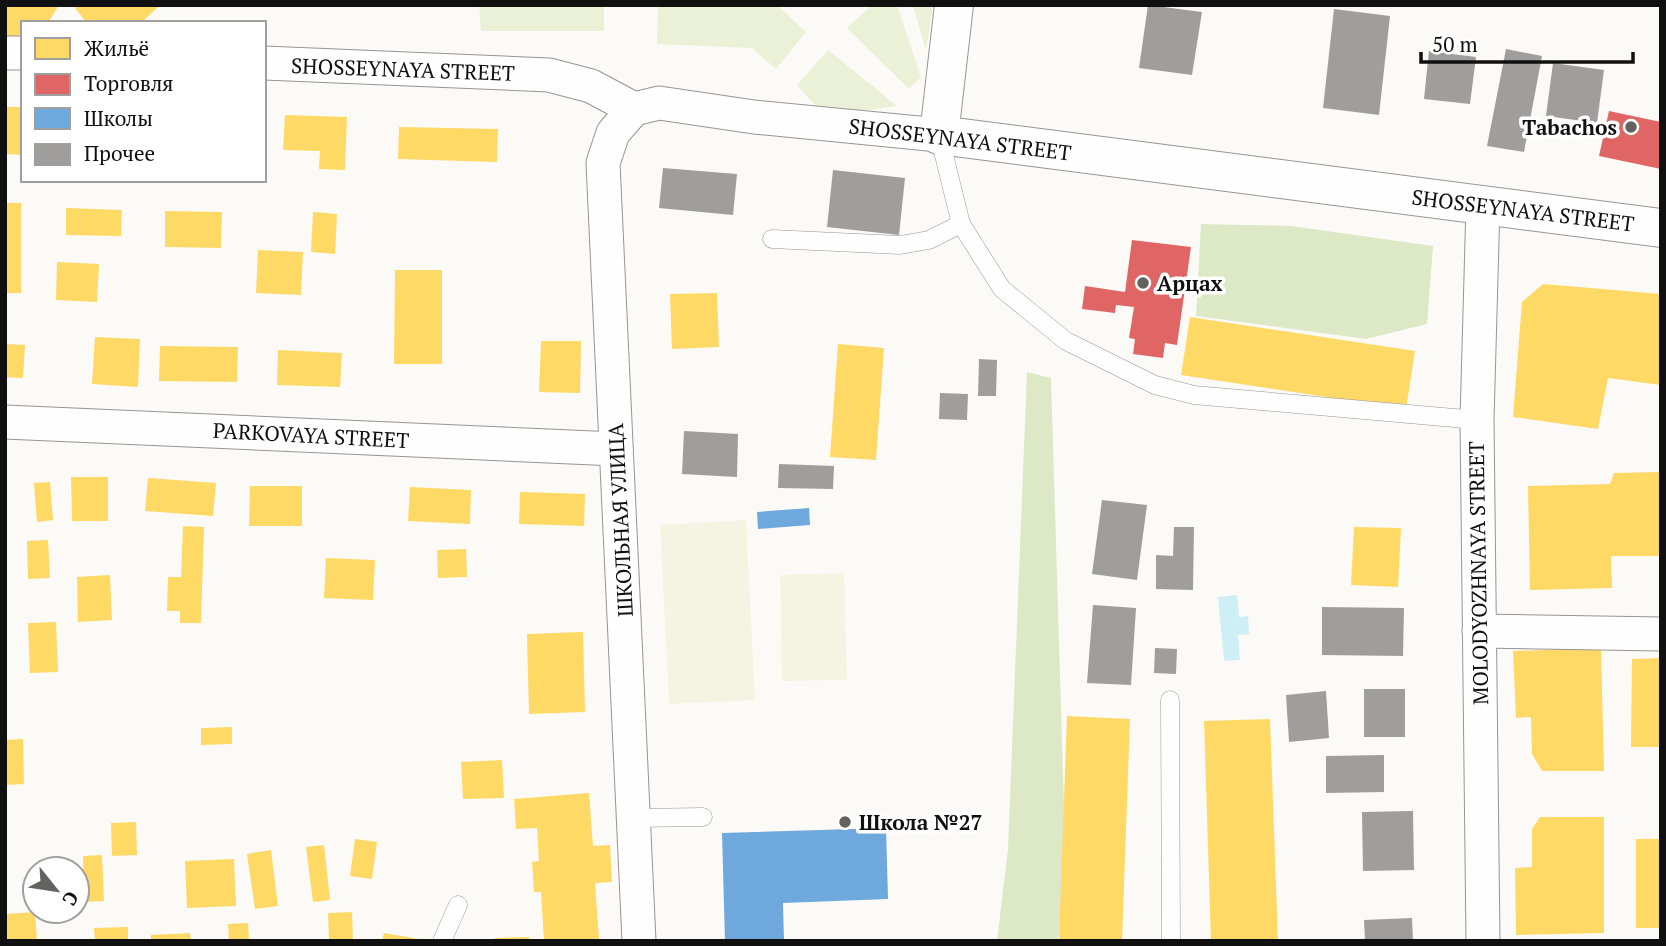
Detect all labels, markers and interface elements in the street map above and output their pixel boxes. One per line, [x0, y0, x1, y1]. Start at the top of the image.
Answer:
legend [21, 21, 266, 182]
scale bar [1421, 21, 1633, 65]
text: 50 m [1432, 30, 1478, 58]
text: Жильё [84, 34, 149, 62]
street label: SHOSSEYNAYA STREET [291, 51, 515, 87]
text: Торговля [84, 69, 173, 97]
text: Школы [84, 104, 153, 132]
street label: SHOSSEYNAYA STREET [847, 111, 1073, 167]
place label: Tabachos [1522, 113, 1617, 141]
marker: Tabachos [1623, 119, 1639, 135]
text: Прочее [84, 139, 155, 167]
street label: SHOSSEYNAYA STREET [1410, 182, 1636, 238]
place label: Арцах [1157, 269, 1223, 297]
marker: Арцах [1135, 275, 1151, 291]
street label: PARKOVAYA STREET [212, 416, 410, 454]
street label: ШКОЛЬНАЯ УЛИЦА [601, 422, 639, 617]
street label: MOLODYOZHNAYA STREET [1462, 441, 1494, 705]
place label: Школа №27 [859, 808, 982, 836]
marker: Школа №27 [837, 814, 853, 830]
north arrow [21, 855, 91, 925]
text: С [57, 887, 85, 910]

